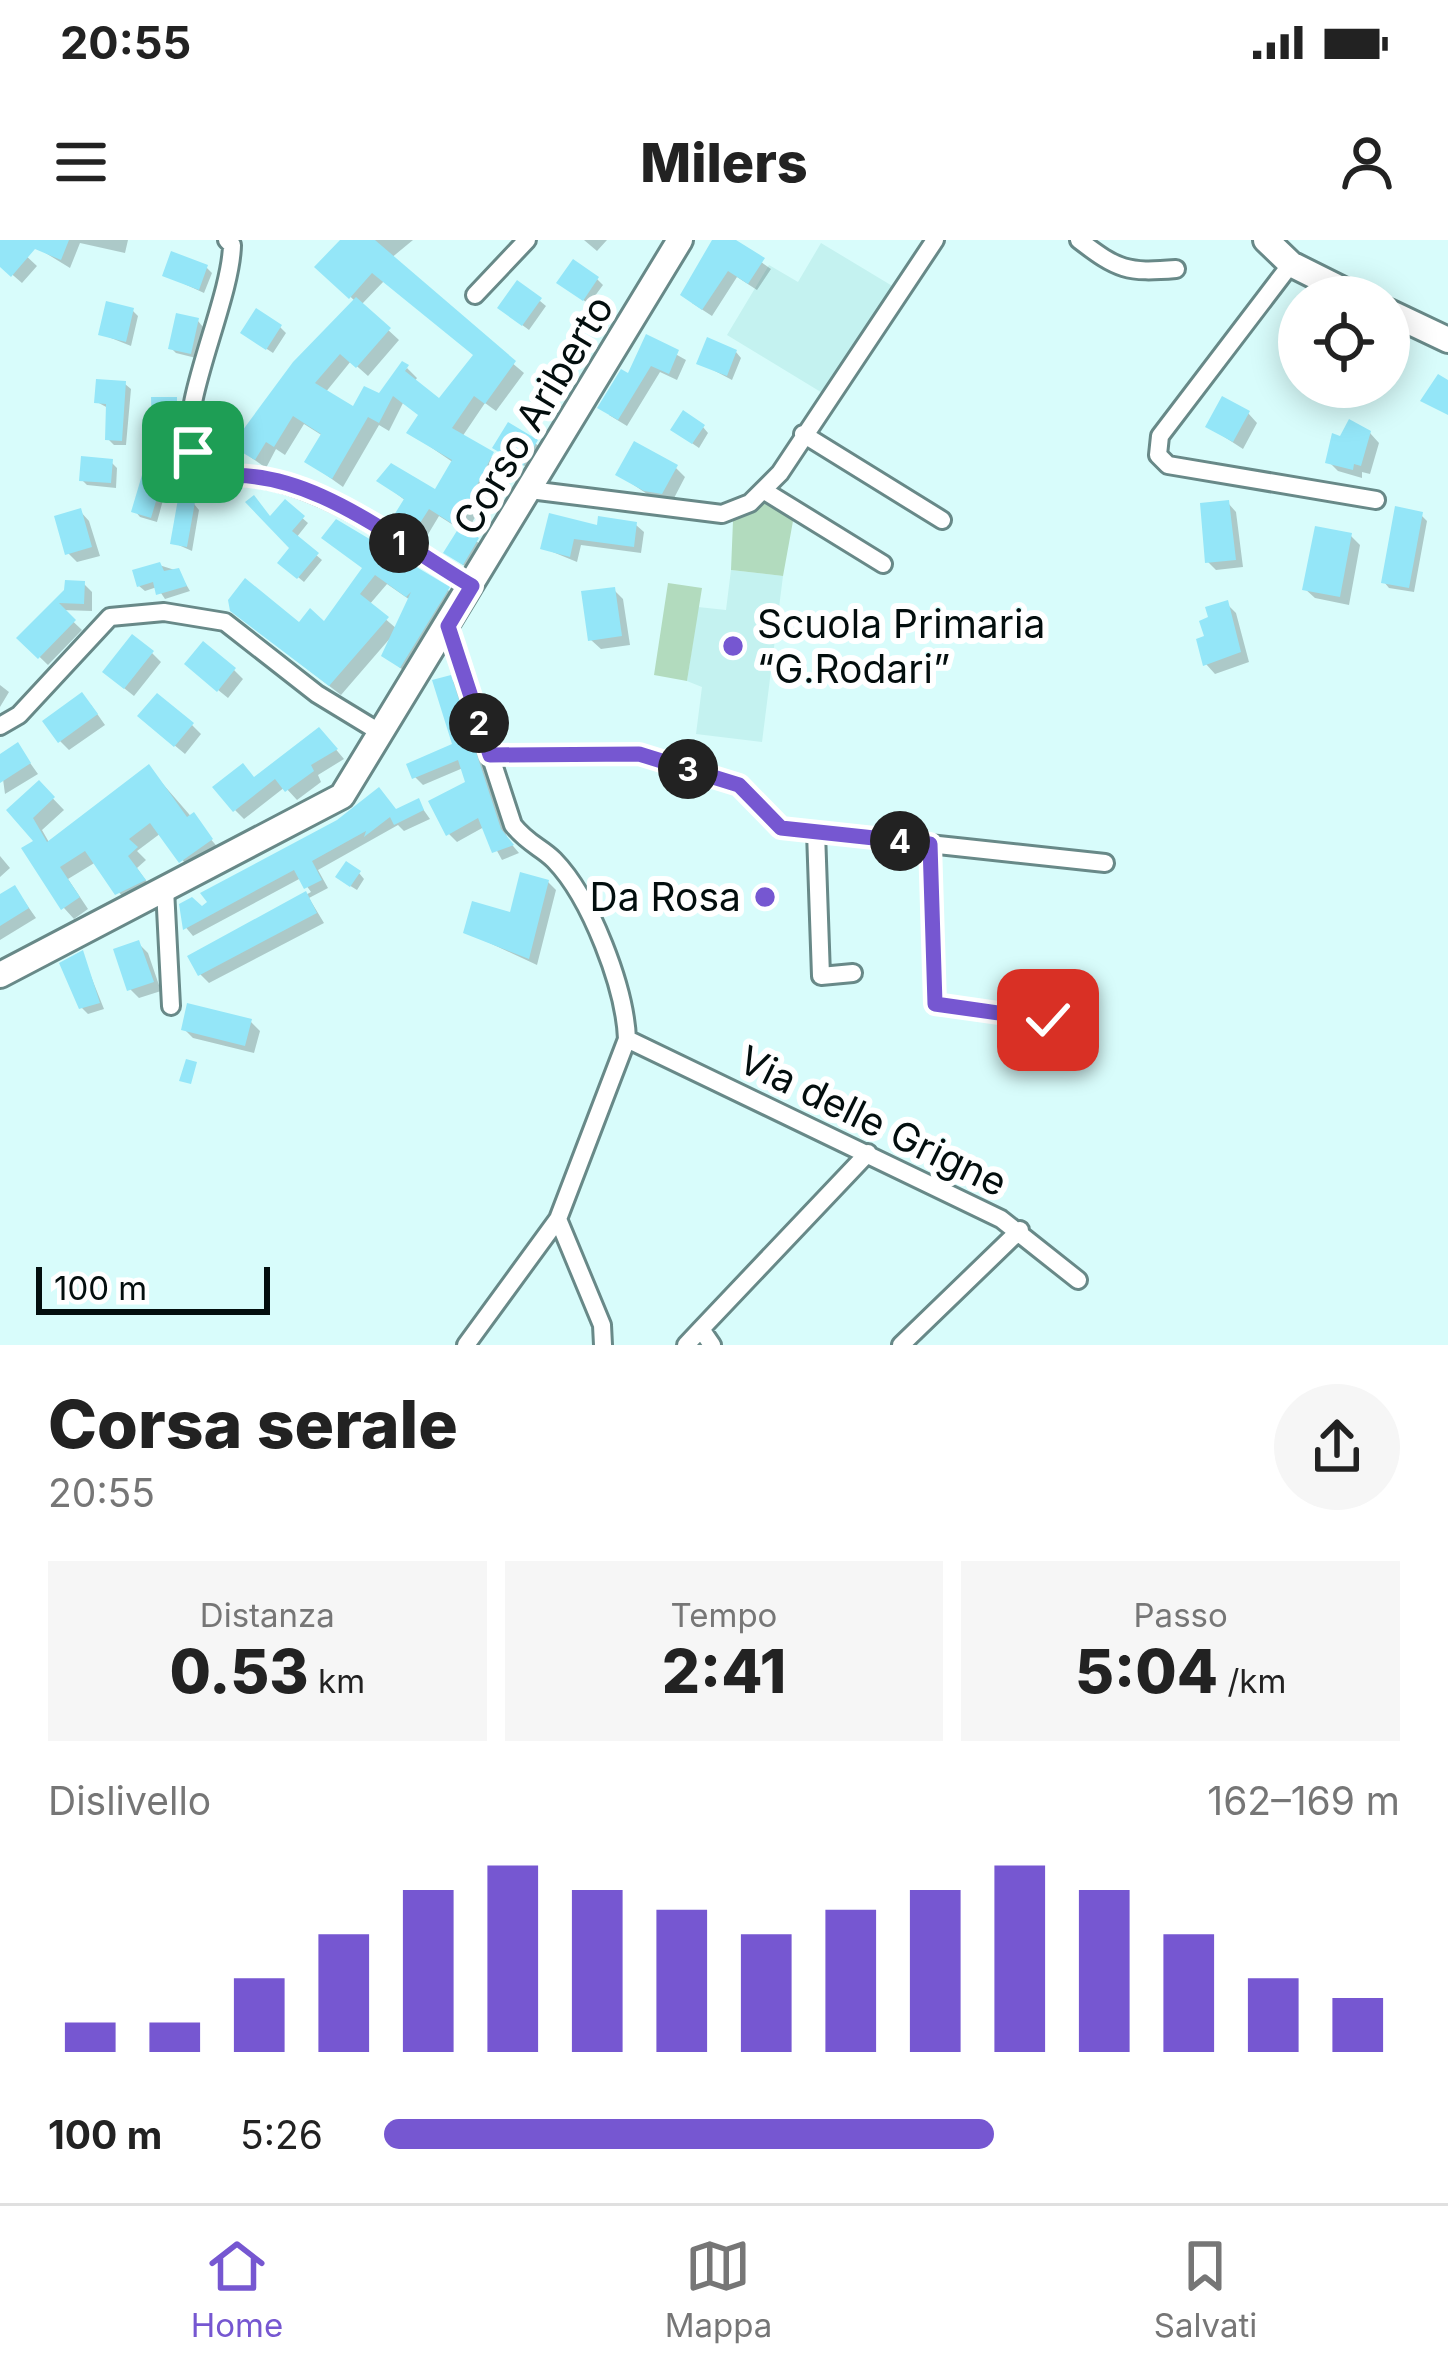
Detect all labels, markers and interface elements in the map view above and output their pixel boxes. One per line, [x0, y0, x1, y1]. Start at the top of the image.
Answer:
text: 20:55 [60, 15, 191, 70]
icon: menu [48, 129, 114, 195]
icon: person [1334, 129, 1400, 195]
text: Milers [640, 130, 808, 195]
map controls [1278, 276, 1410, 408]
button: locate [1278, 276, 1410, 408]
street label: Corso Ariberto [443, 287, 622, 543]
pin [142, 401, 244, 503]
icon: arrive [160, 419, 226, 485]
pin: 1 [369, 513, 429, 573]
text: 1 [392, 523, 406, 563]
place label: Scuola Primaria “G.Rodari” [757, 600, 1045, 692]
marker: Scuola Primaria “G.Rodari” [720, 633, 746, 659]
pin: 2 [449, 693, 509, 753]
text: 2 [469, 703, 489, 743]
pin: 3 [658, 739, 718, 799]
text: 3 [677, 749, 699, 789]
pin: 4 [870, 811, 930, 871]
text: 4 [889, 821, 911, 861]
place label: Da Rosa [590, 873, 741, 920]
marker: Da Rosa [752, 884, 778, 910]
pin [997, 969, 1099, 1071]
icon: check [1015, 987, 1081, 1053]
street label: Via delle Grigne [732, 1035, 1015, 1206]
scale bar [36, 1261, 270, 1314]
text: 100 m [54, 1268, 147, 1308]
text: Corsa serale [48, 1384, 458, 1464]
button: share [1274, 1384, 1400, 1510]
text: 20:55 [48, 1469, 155, 1516]
text: Distanza [200, 1595, 335, 1635]
text: Tempo [671, 1595, 777, 1635]
text: Passo [1134, 1595, 1228, 1635]
text: 0.53 [170, 1635, 309, 1707]
text: 2:41 [662, 1635, 786, 1707]
text: 5:04 [1075, 1635, 1218, 1707]
text: km [309, 1661, 365, 1701]
text: /km [1218, 1661, 1286, 1701]
text: Dislivello [48, 1777, 211, 1824]
text: 162–169 m [1207, 1777, 1400, 1824]
text: 100 m [48, 2111, 162, 2158]
text: 5:26 [240, 2111, 323, 2158]
tab: Home [191, 2233, 283, 2345]
tab: Mappa [665, 2233, 772, 2345]
tab: Salvati [1154, 2233, 1257, 2345]

